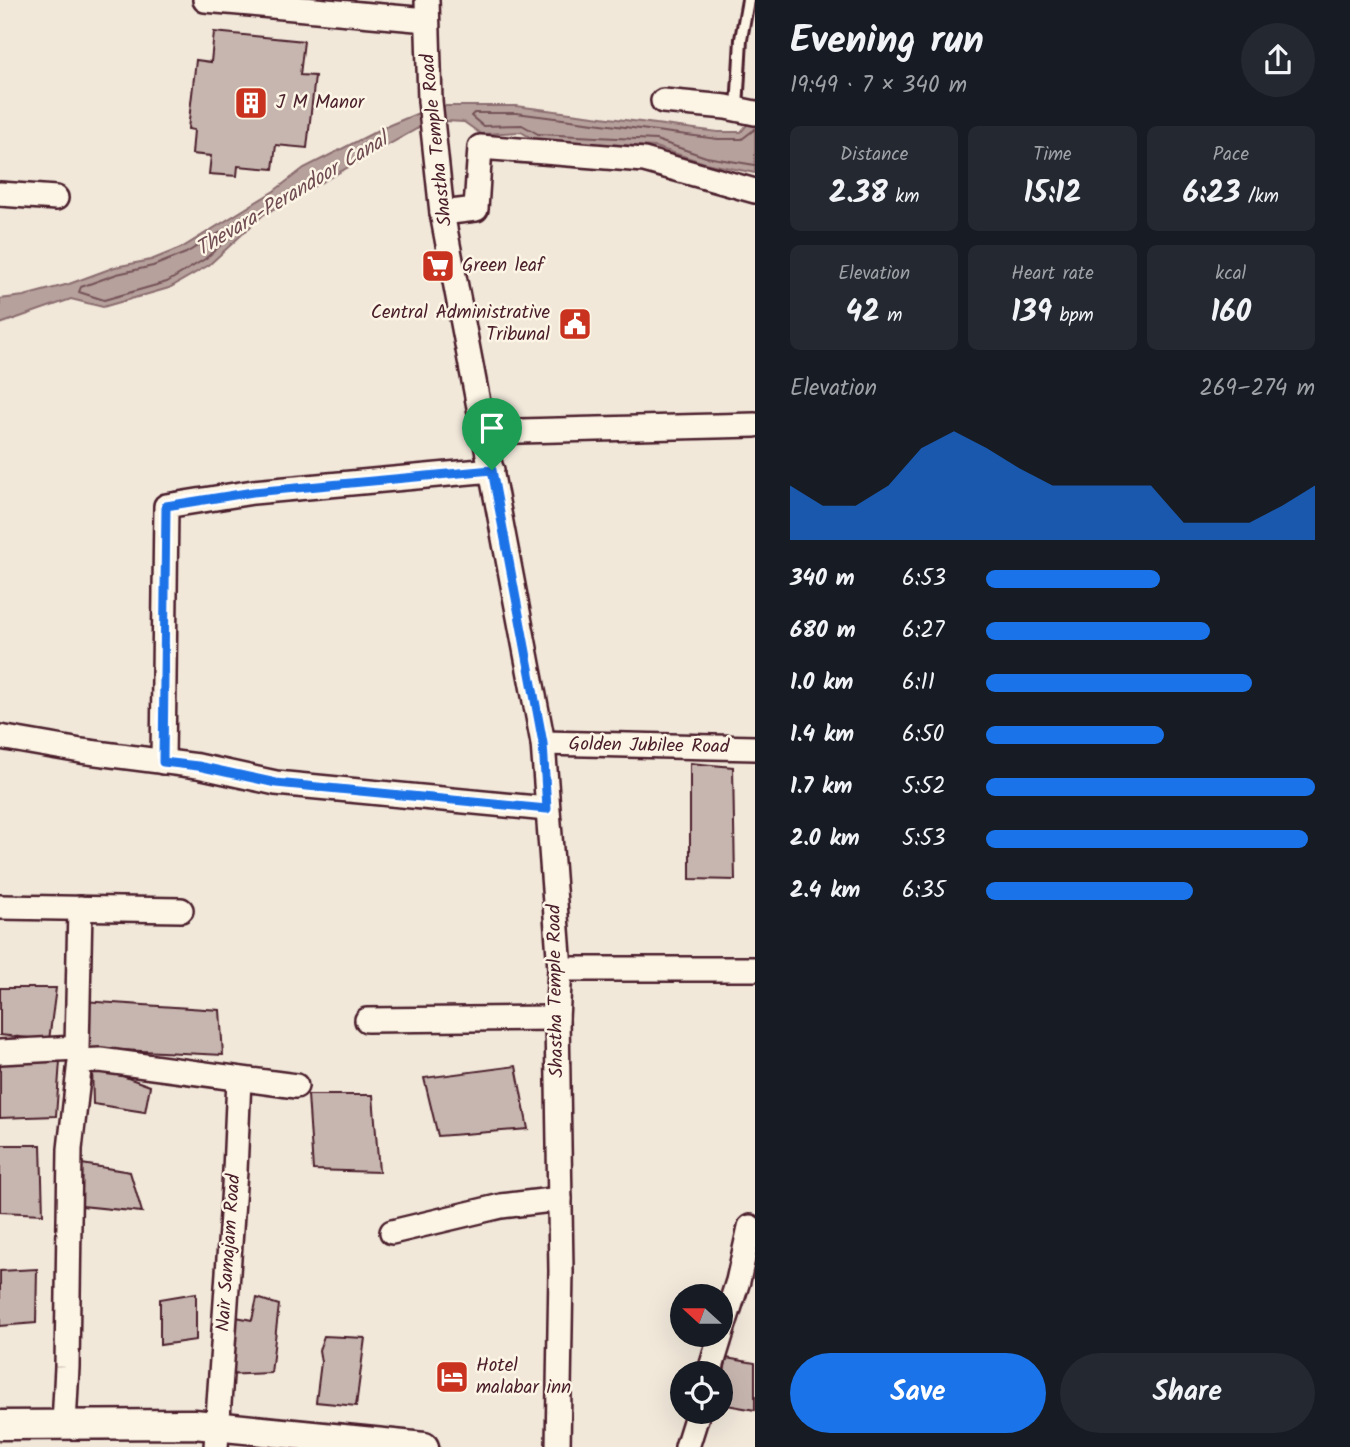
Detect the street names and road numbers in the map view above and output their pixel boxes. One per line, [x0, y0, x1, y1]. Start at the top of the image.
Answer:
street label: Shastha Temple Road [413, 52, 461, 228]
street label: Golden Jubilee Road [568, 730, 730, 762]
street label: Shastha Temple Road [539, 904, 573, 1078]
street label: Nair Samajam Road [209, 1173, 250, 1333]

